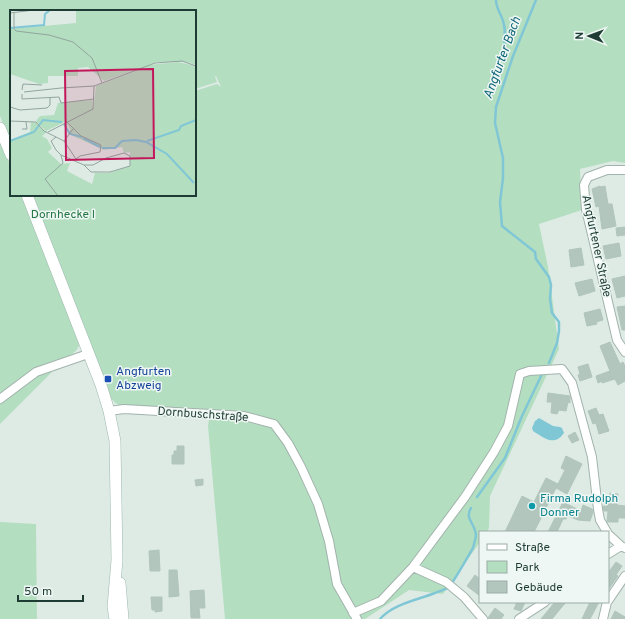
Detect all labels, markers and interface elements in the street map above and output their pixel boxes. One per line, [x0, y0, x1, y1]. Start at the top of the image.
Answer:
inset map [10, 10, 196, 196]
water label: Angfurter Bach [481, 15, 525, 101]
north arrow [569, 16, 609, 56]
text: N [573, 32, 587, 40]
street label: Angfurtener Straße [577, 193, 615, 299]
park label: Dornhecke I [31, 207, 95, 223]
place label: Angfurten Abzweig [116, 364, 171, 394]
marker: Angfurten Abzweig [103, 374, 113, 384]
street label: Dornbuschstraße [157, 404, 249, 426]
place label: Firma Rudolph Donner [540, 491, 618, 521]
marker: Firma Rudolph Donner [527, 501, 537, 511]
legend [479, 531, 609, 603]
text: Straße [515, 540, 550, 556]
text: Park [515, 560, 540, 576]
scale bar [18, 577, 83, 603]
text: Gebäude [515, 580, 563, 596]
text: 50 m [24, 584, 52, 600]

